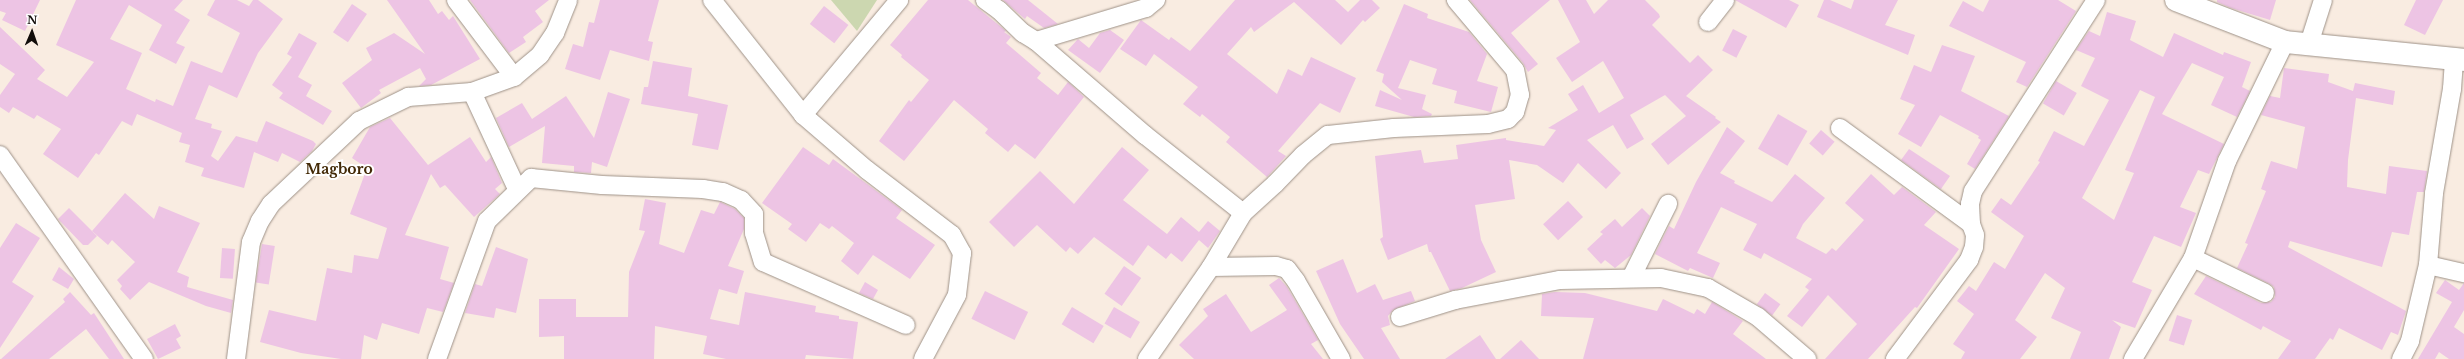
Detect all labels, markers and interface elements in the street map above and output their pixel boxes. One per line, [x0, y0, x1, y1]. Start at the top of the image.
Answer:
north arrow [12, 12, 52, 52]
text: N [27, 13, 38, 27]
district label: Magboro [305, 161, 373, 177]

